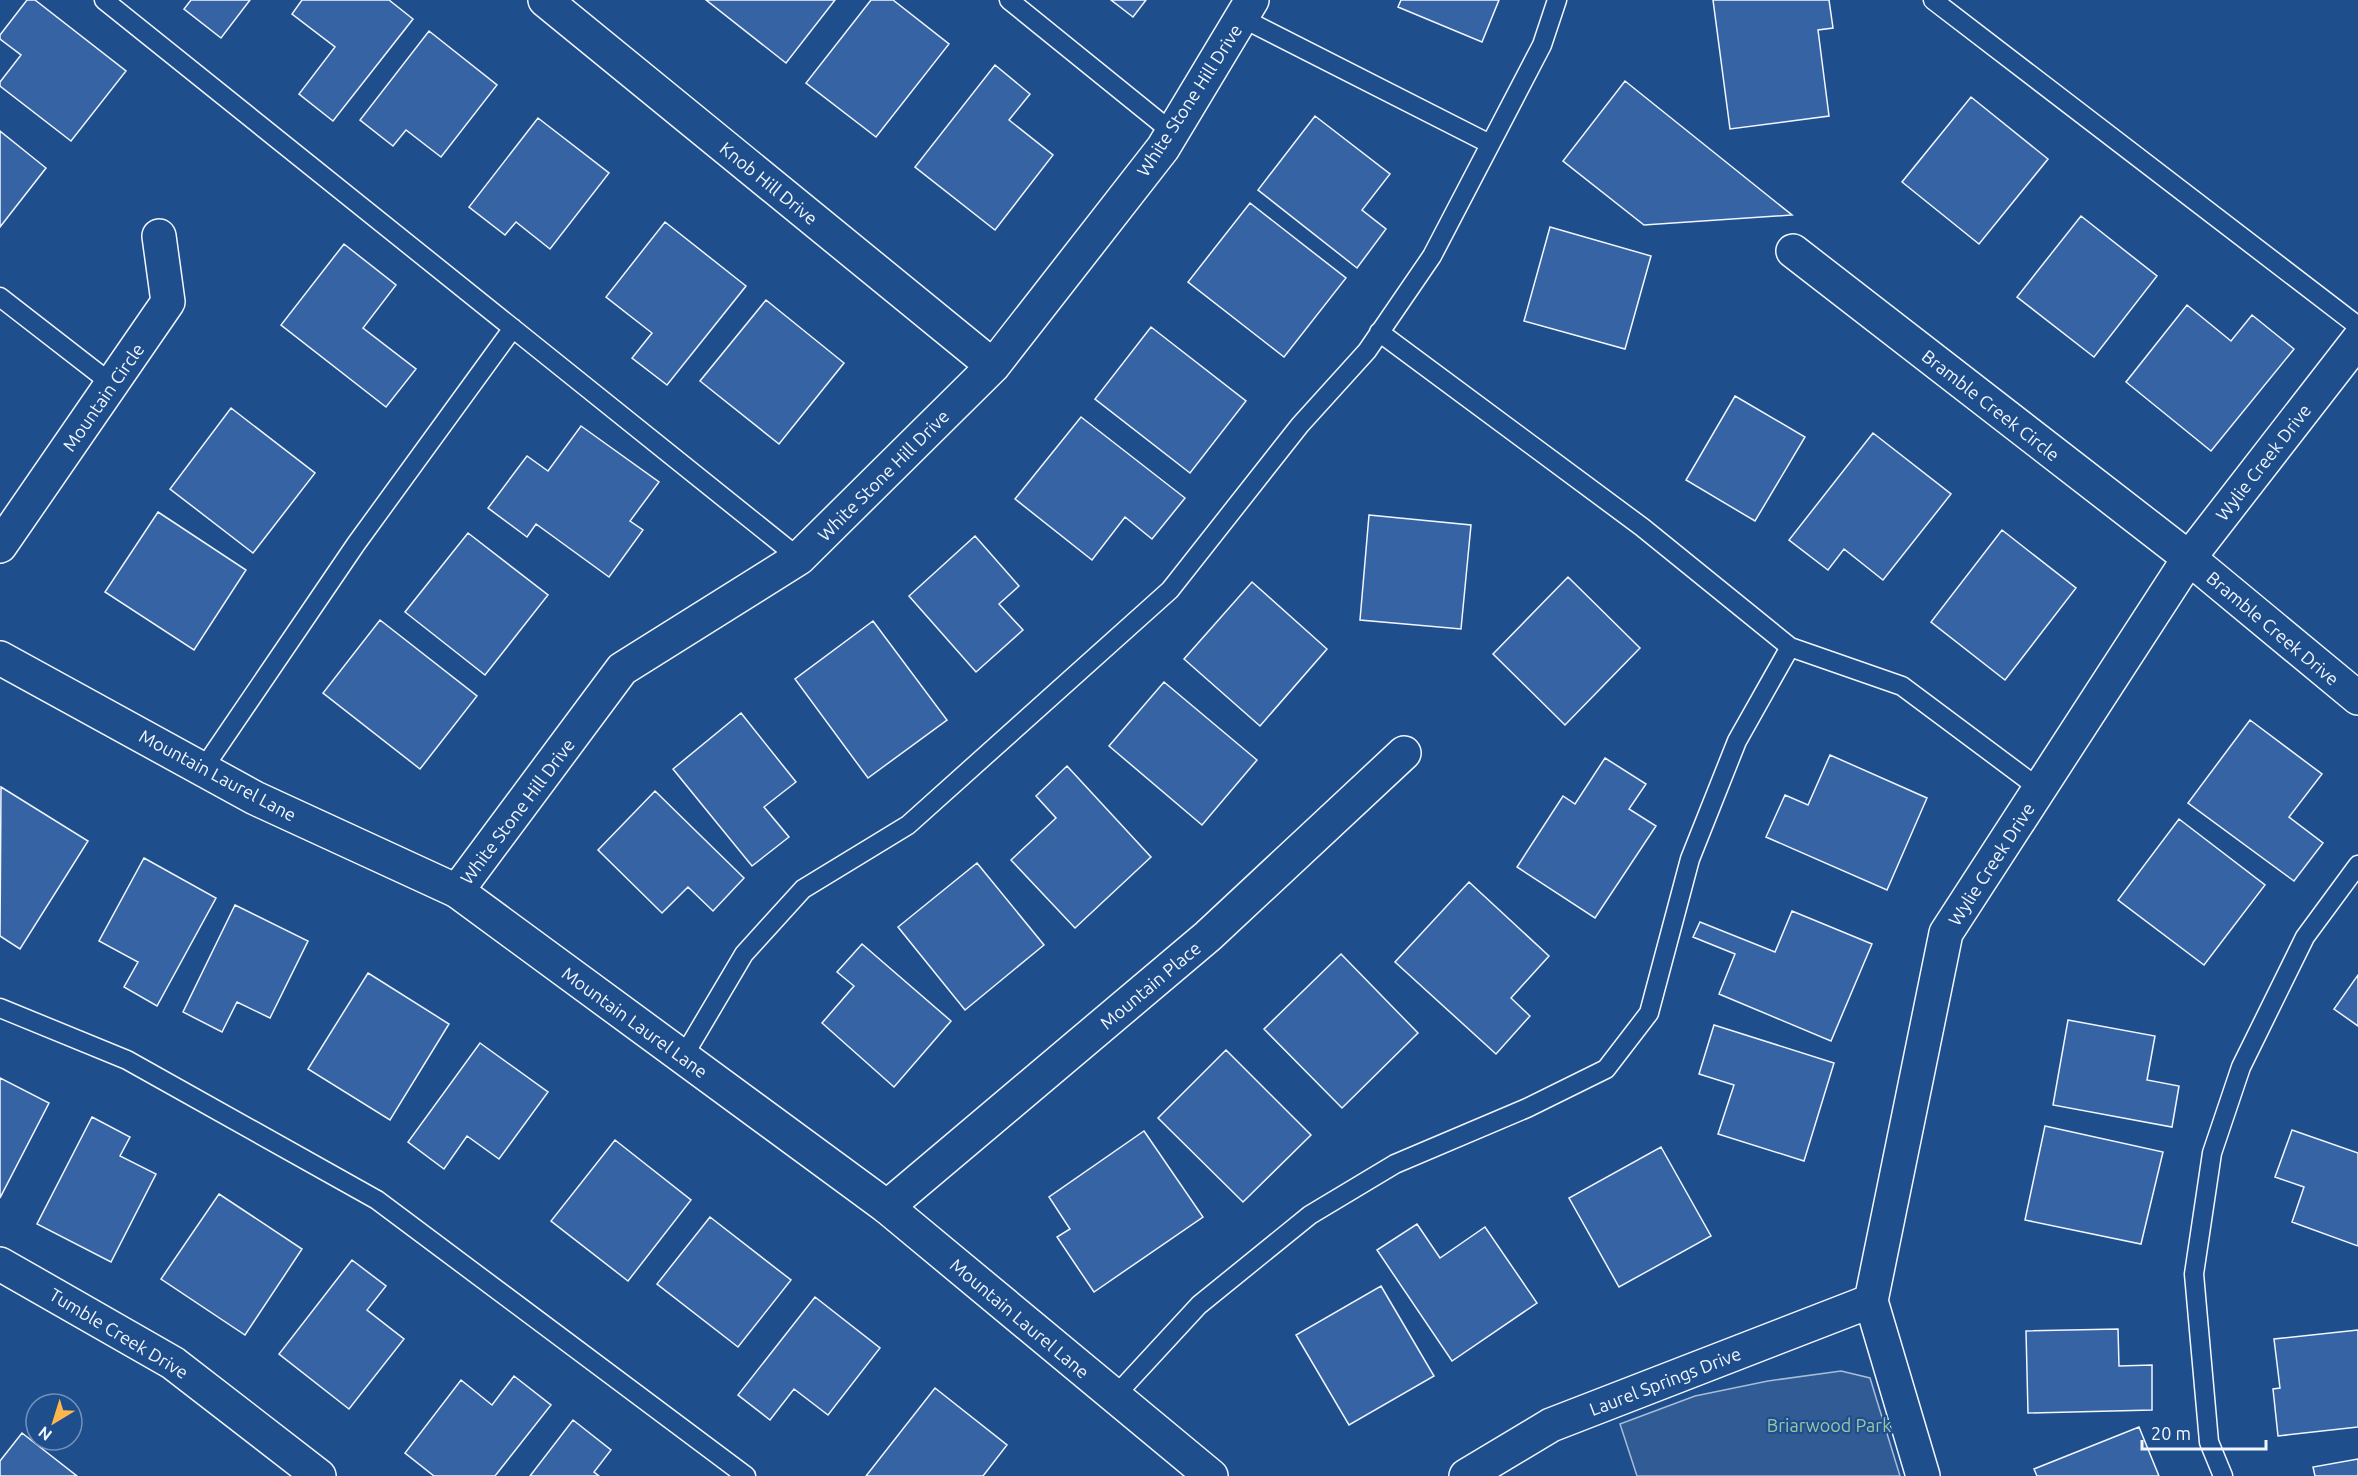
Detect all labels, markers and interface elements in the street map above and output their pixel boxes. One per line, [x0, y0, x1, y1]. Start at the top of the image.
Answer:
street label: White Stone Hill Drive [1132, 20, 1246, 180]
street label: Knob Hill Drive [716, 138, 822, 228]
street label: Mountain Circle [58, 339, 148, 455]
street label: Bramble Creek Circle [1918, 345, 2064, 465]
street label: Wylie Creek Drive [2211, 400, 2315, 524]
street label: White Stone Hill Drive [813, 405, 953, 545]
street label: Bramble Creek Drive [2203, 567, 2343, 689]
street label: Mountain Laurel Lane [136, 725, 300, 825]
street label: White Stone Hill Drive [456, 734, 578, 888]
street label: Wylie Creek Drive [1944, 799, 2038, 929]
street label: Mountain Place [1096, 937, 1204, 1033]
street label: Mountain Laurel Lane [558, 963, 712, 1081]
street label: Mountain Laurel Lane [947, 1254, 1093, 1382]
street label: Tumble Creek Drive [46, 1284, 192, 1382]
street label: Laurel Springs Drive [1586, 1343, 1744, 1419]
north arrow [24, 1392, 84, 1452]
scale bar [2142, 1413, 2266, 1451]
park label: Briarwood Park [1767, 1415, 1891, 1435]
text: N [35, 1423, 55, 1445]
text: 20 m [2151, 1423, 2191, 1443]

